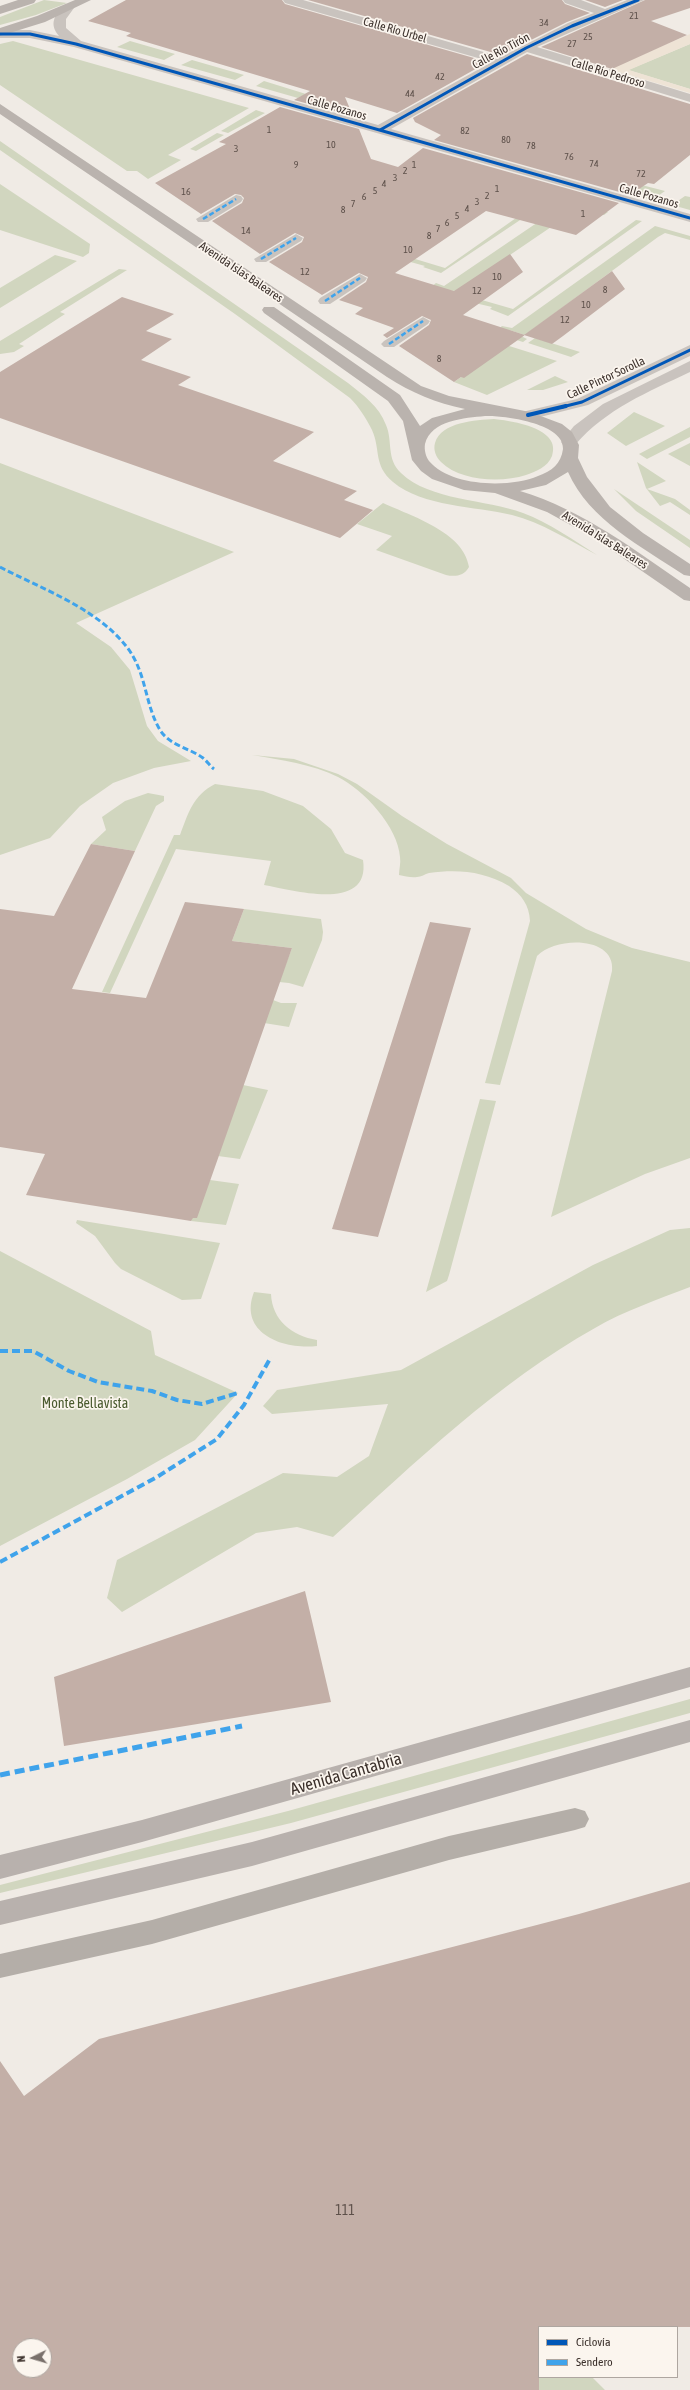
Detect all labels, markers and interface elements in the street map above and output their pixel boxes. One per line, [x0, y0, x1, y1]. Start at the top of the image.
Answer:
house number: 21 [629, 10, 639, 22]
street label: Calle Río Urbel [362, 14, 428, 46]
house number: 34 [539, 17, 549, 29]
street label: Calle Río Tirón [470, 30, 532, 72]
house number: 25 [583, 31, 593, 43]
house number: 27 [567, 38, 577, 50]
street label: Calle Río Pedroso [569, 55, 647, 91]
house number: 42 [435, 71, 445, 83]
house number: 44 [405, 88, 415, 100]
street label: Calle Pozanos [306, 93, 368, 123]
house number: 1 [267, 124, 271, 136]
house number: 82 [460, 125, 470, 137]
house number: 80 [501, 134, 511, 146]
house number: 10 [326, 139, 336, 151]
house number: 78 [526, 140, 536, 152]
house number: 3 [234, 143, 238, 155]
house number: 76 [564, 151, 574, 163]
house number: 74 [589, 158, 599, 170]
house number: 9 [294, 159, 298, 171]
house number: 1 [412, 159, 416, 171]
house number: 2 [403, 165, 407, 177]
house number: 72 [636, 168, 646, 180]
house number: 3 [393, 172, 397, 184]
house number: 4 [382, 178, 386, 190]
street label: Calle Pozanos [618, 181, 680, 211]
house number: 1 [495, 183, 499, 195]
house number: 5 [373, 185, 377, 197]
house number: 16 [181, 186, 191, 198]
house number: 2 [485, 190, 489, 202]
house number: 6 [362, 191, 366, 203]
house number: 3 [475, 196, 479, 208]
house number: 7 [351, 198, 355, 210]
house number: 4 [465, 203, 469, 215]
house number: 8 [341, 204, 345, 216]
house number: 1 [581, 208, 585, 220]
house number: 5 [455, 210, 459, 222]
house number: 6 [445, 217, 449, 229]
house number: 7 [436, 223, 440, 235]
house number: 14 [241, 225, 251, 237]
house number: 8 [427, 230, 431, 242]
street label: Avenida Islas Baleares [196, 239, 286, 305]
house number: 10 [403, 244, 413, 256]
house number: 12 [300, 266, 310, 278]
house number: 10 [492, 271, 502, 283]
house number: 8 [603, 284, 607, 296]
house number: 12 [472, 285, 482, 297]
house number: 10 [581, 299, 591, 311]
house number: 12 [560, 314, 570, 326]
house number: 8 [437, 353, 441, 365]
street label: Calle Pintor Sorolla [565, 354, 647, 402]
street label: Avenida Islas Baleares [560, 508, 650, 572]
park label: Monte Bellavista [42, 1396, 128, 1412]
street label: Avenida Cantabria [288, 1748, 404, 1800]
house number: 111 [335, 2203, 355, 2219]
legend [538, 2326, 678, 2378]
text: Ciclovía [576, 2335, 610, 2349]
north arrow [12, 2338, 52, 2378]
text: N [15, 2355, 27, 2363]
text: Sendero [576, 2355, 613, 2369]

